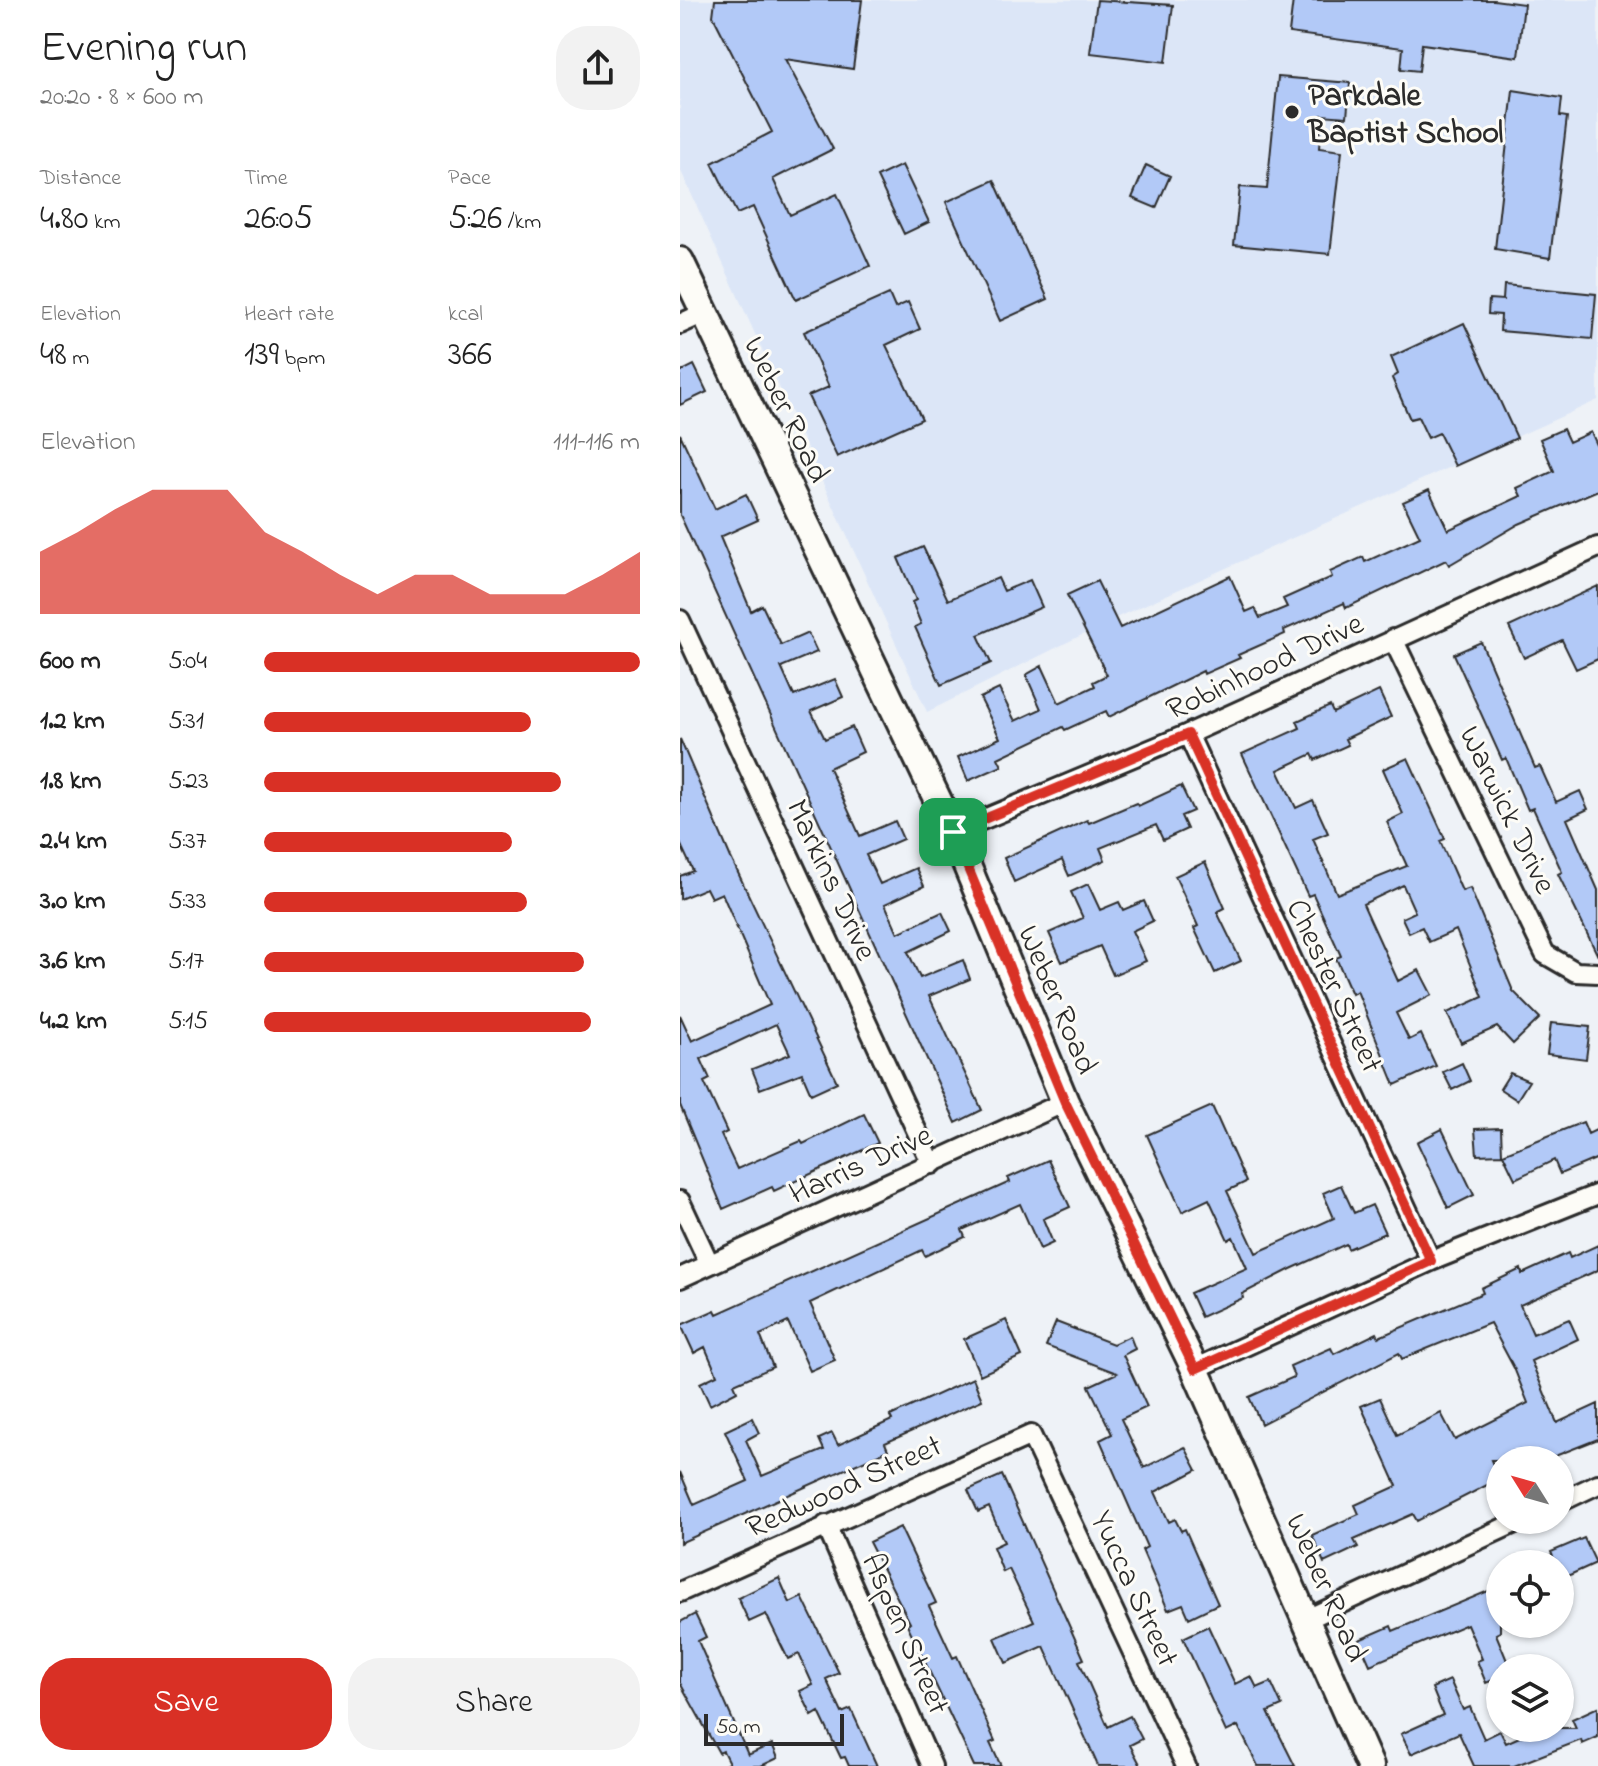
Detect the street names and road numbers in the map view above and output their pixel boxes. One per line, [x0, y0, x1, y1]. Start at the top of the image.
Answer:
street label: Weber Road [729, 329, 841, 492]
street label: Robinhood Drive [1159, 602, 1373, 734]
street label: Warwick Drive [1445, 719, 1567, 903]
street label: Markins Drive [772, 792, 888, 970]
street label: Chester Street [1272, 892, 1394, 1081]
street label: Weber Road [1003, 919, 1108, 1082]
street label: Harris Drive [782, 1113, 941, 1219]
street label: Redwood Street [739, 1424, 950, 1552]
street label: Yucca Street [1076, 1504, 1190, 1675]
street label: Weber Road [1271, 1507, 1378, 1670]
street label: Aspen Street [847, 1546, 960, 1723]

